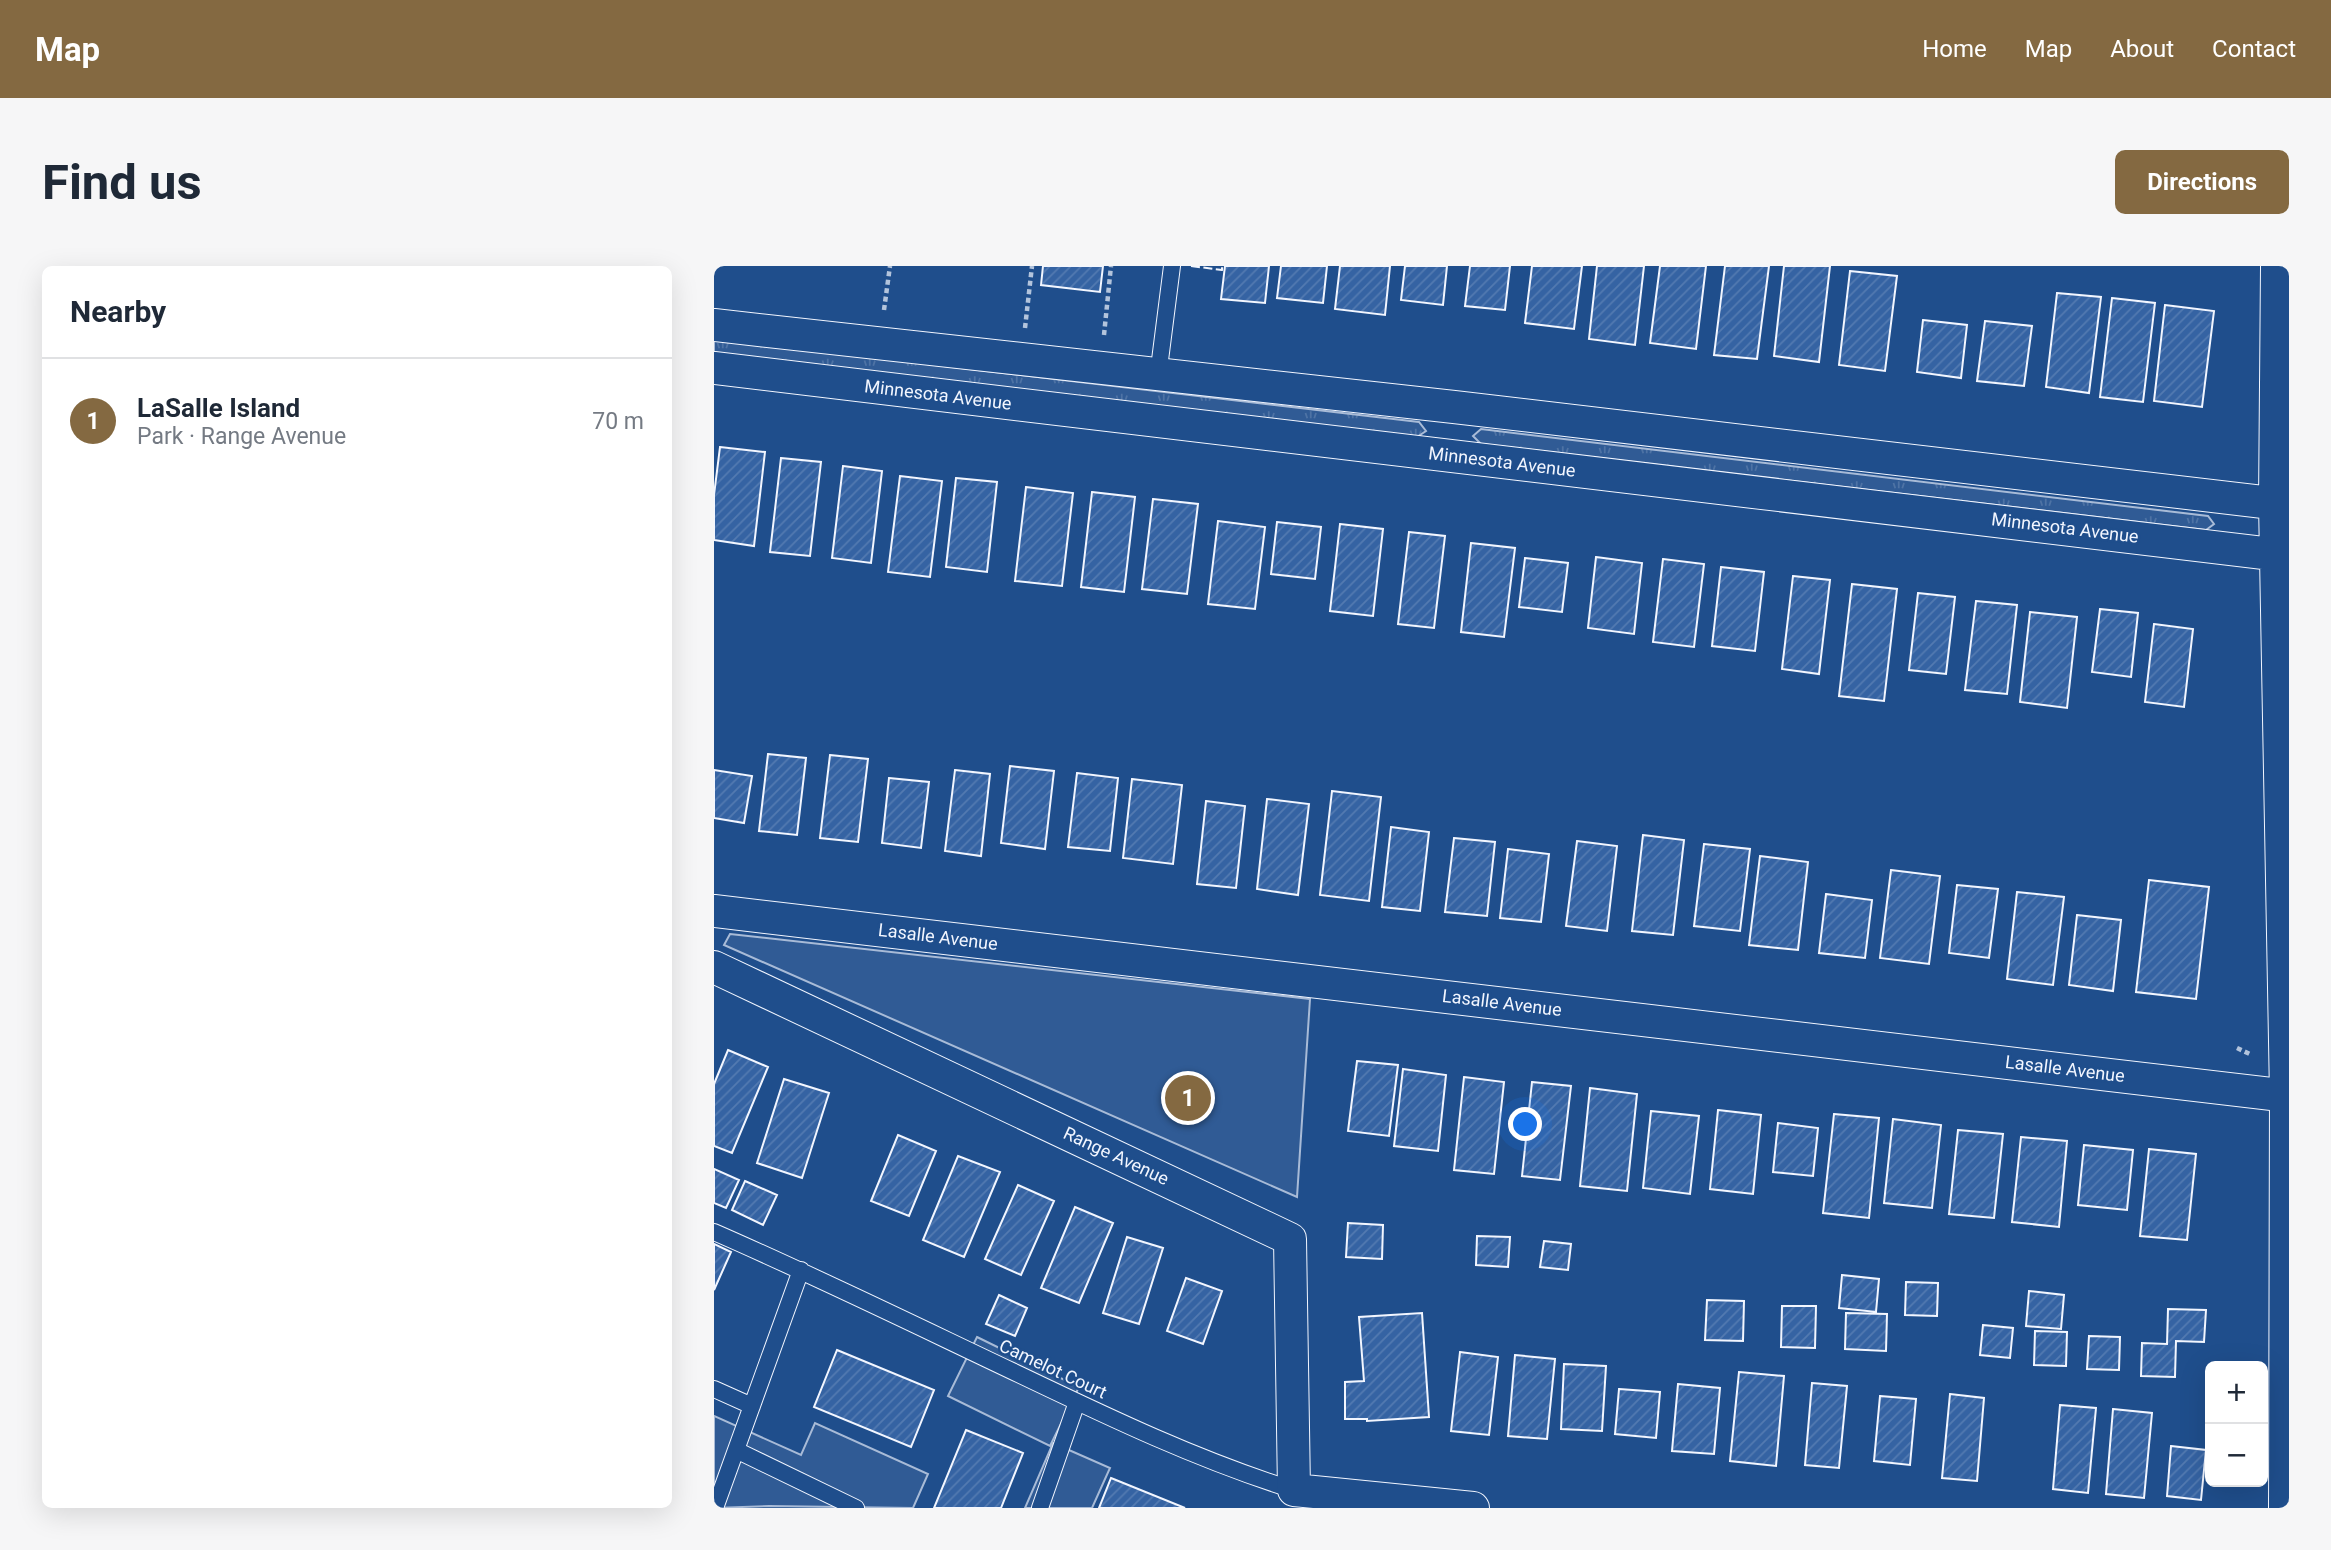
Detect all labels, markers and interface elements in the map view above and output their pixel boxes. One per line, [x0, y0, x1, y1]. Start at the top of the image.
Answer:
text: Map [35, 30, 100, 69]
text: Home [1922, 35, 1987, 63]
text: Map [2025, 35, 2072, 63]
text: About [2110, 35, 2174, 63]
text: Contact [2212, 35, 2296, 63]
button: Directions [2115, 150, 2289, 214]
text: Find us [42, 154, 202, 211]
text: Nearby [70, 294, 166, 329]
street label: Minnesota Avenue [863, 375, 1013, 414]
text: LaSalle Island [137, 393, 300, 423]
text: 1 [86, 408, 100, 435]
text: 70 m [592, 408, 644, 435]
text: Park · Range Avenue [137, 423, 346, 450]
street label: Minnesota Avenue [1427, 442, 1577, 481]
street label: Minnesota Avenue [1990, 508, 2140, 547]
street label: Lasalle Avenue [877, 919, 999, 954]
street label: Lasalle Avenue [1441, 985, 1563, 1020]
street label: Lasalle Avenue [2004, 1051, 2126, 1086]
pin: 1 [1165, 1072, 1211, 1124]
your location [1508, 1107, 1542, 1141]
street label: Range Avenue [1060, 1122, 1172, 1189]
street label: Camelot Court [996, 1334, 1110, 1403]
map controls [2205, 1361, 2268, 1487]
button: + [2205, 1361, 2268, 1424]
button: − [2205, 1424, 2268, 1487]

